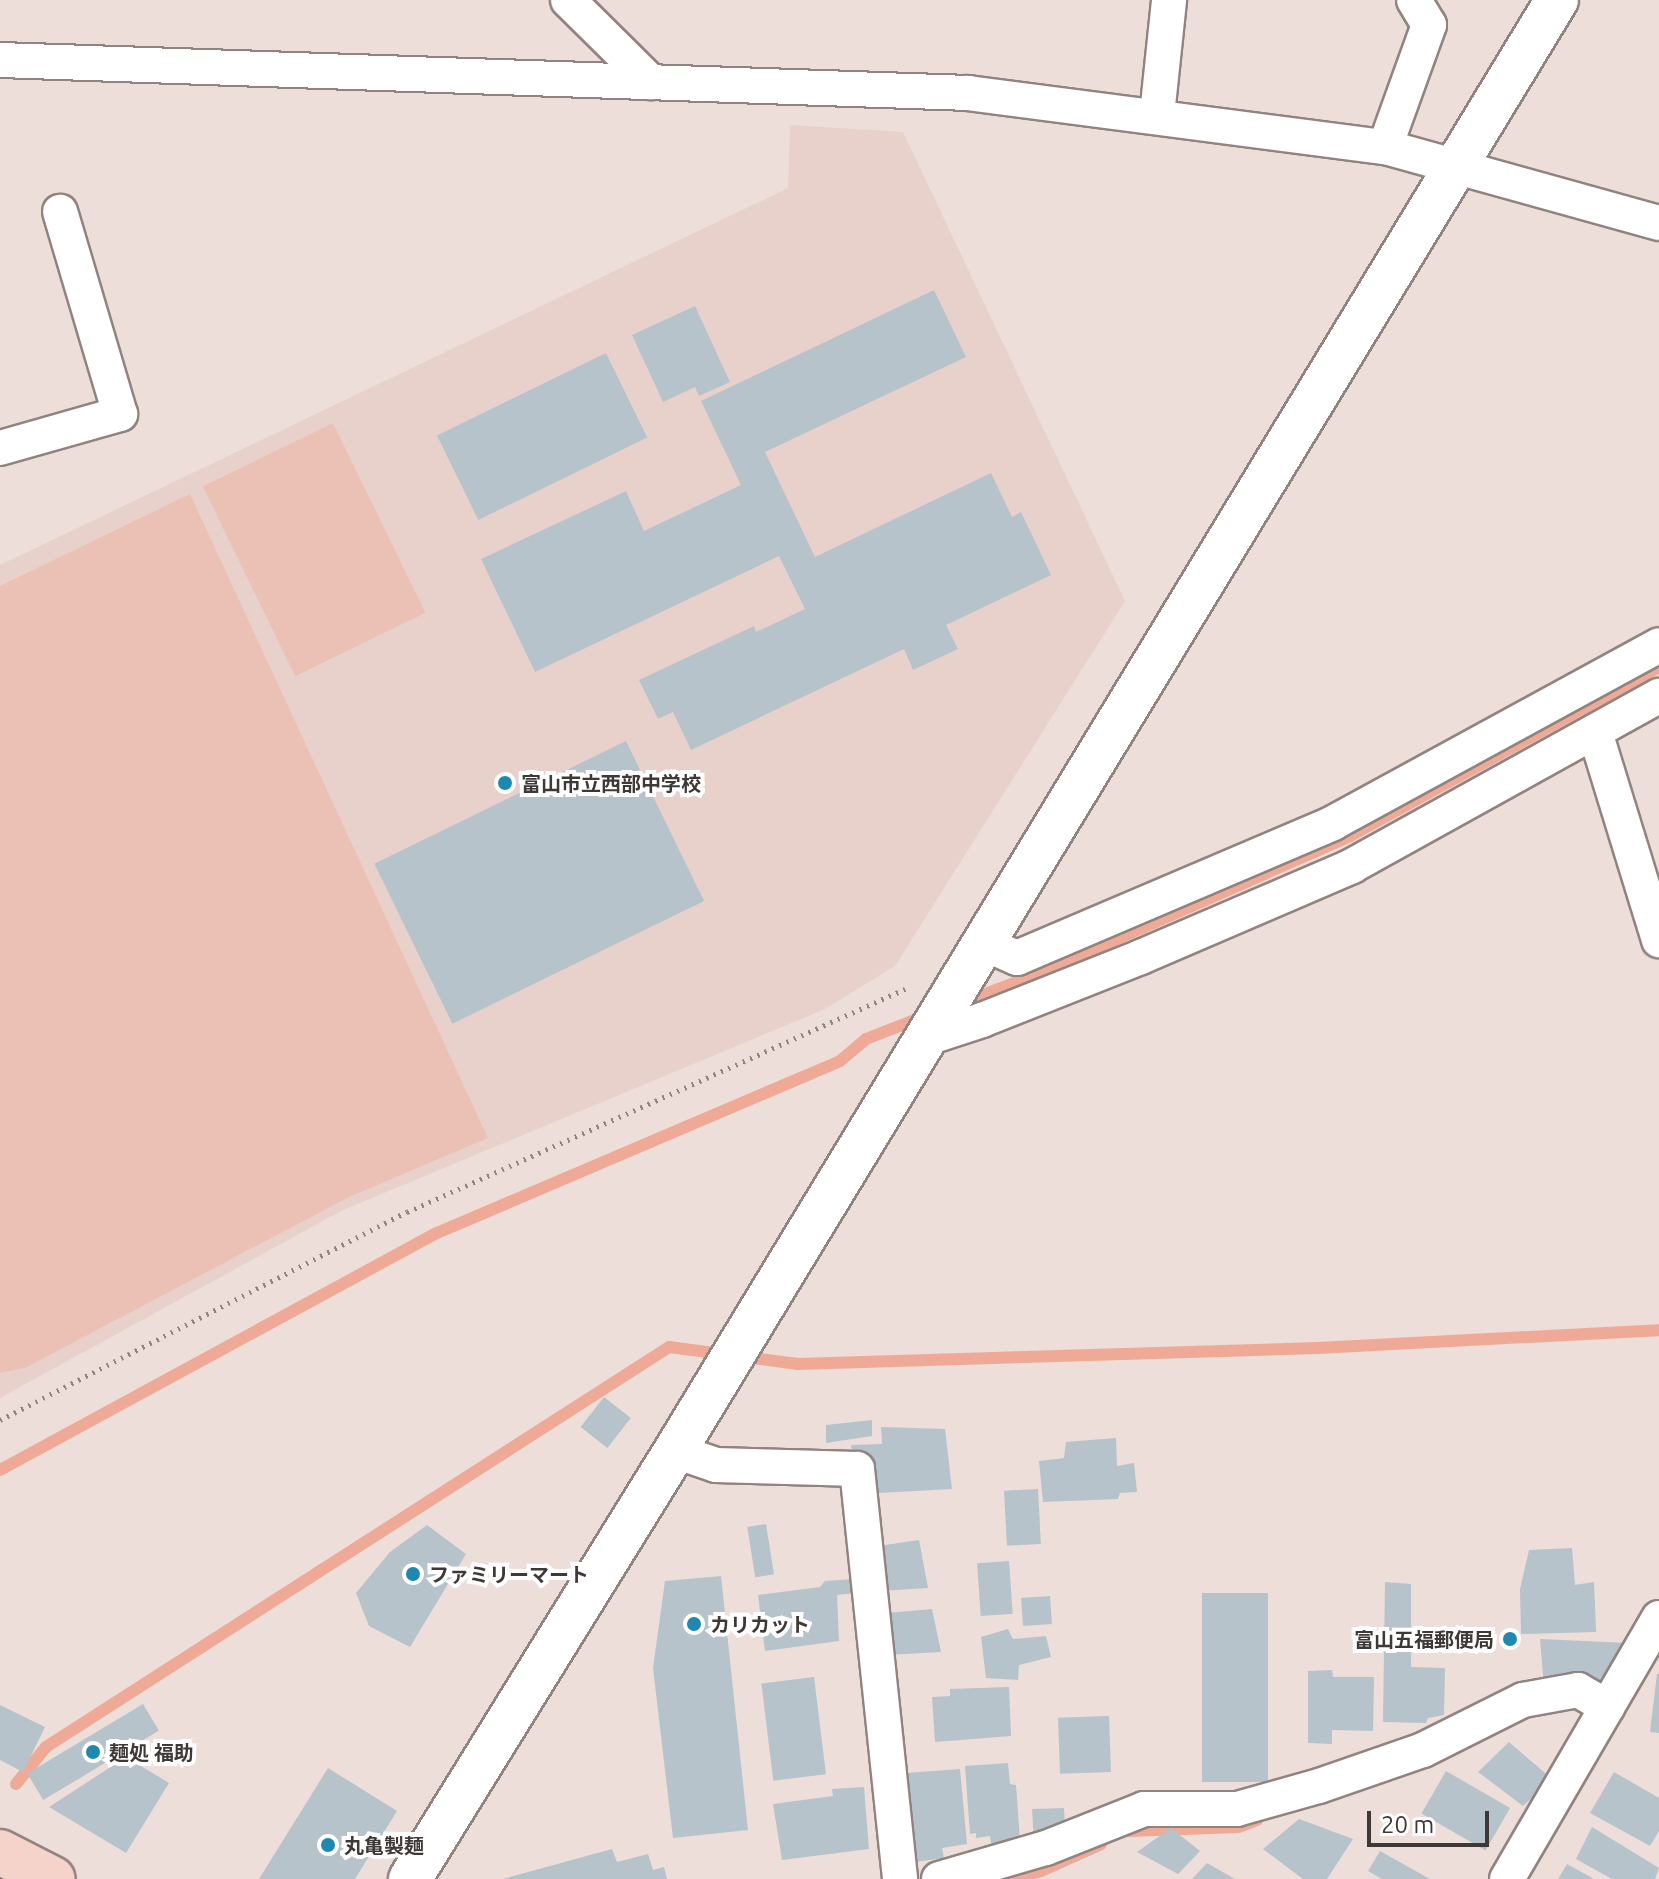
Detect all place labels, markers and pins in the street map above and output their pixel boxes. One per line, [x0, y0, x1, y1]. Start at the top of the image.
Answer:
place label: 富山市立西部中学校 [521, 771, 701, 795]
marker: 富山市立西部中学校 [496, 774, 514, 792]
place label: ファミリーマート [429, 1562, 589, 1586]
marker: ファミリーマート [404, 1565, 422, 1583]
place label: カリカット [710, 1612, 810, 1636]
marker: カリカット [685, 1615, 703, 1633]
place label: 富山五福郵便局 [1354, 1627, 1494, 1651]
marker: 富山五福郵便局 [1501, 1630, 1519, 1648]
place label: 麺処 福助 [109, 1740, 194, 1764]
marker: 麺処 福助 [84, 1743, 102, 1761]
place label: 丸亀製麺 [344, 1833, 424, 1857]
marker: 丸亀製麺 [319, 1836, 337, 1854]

